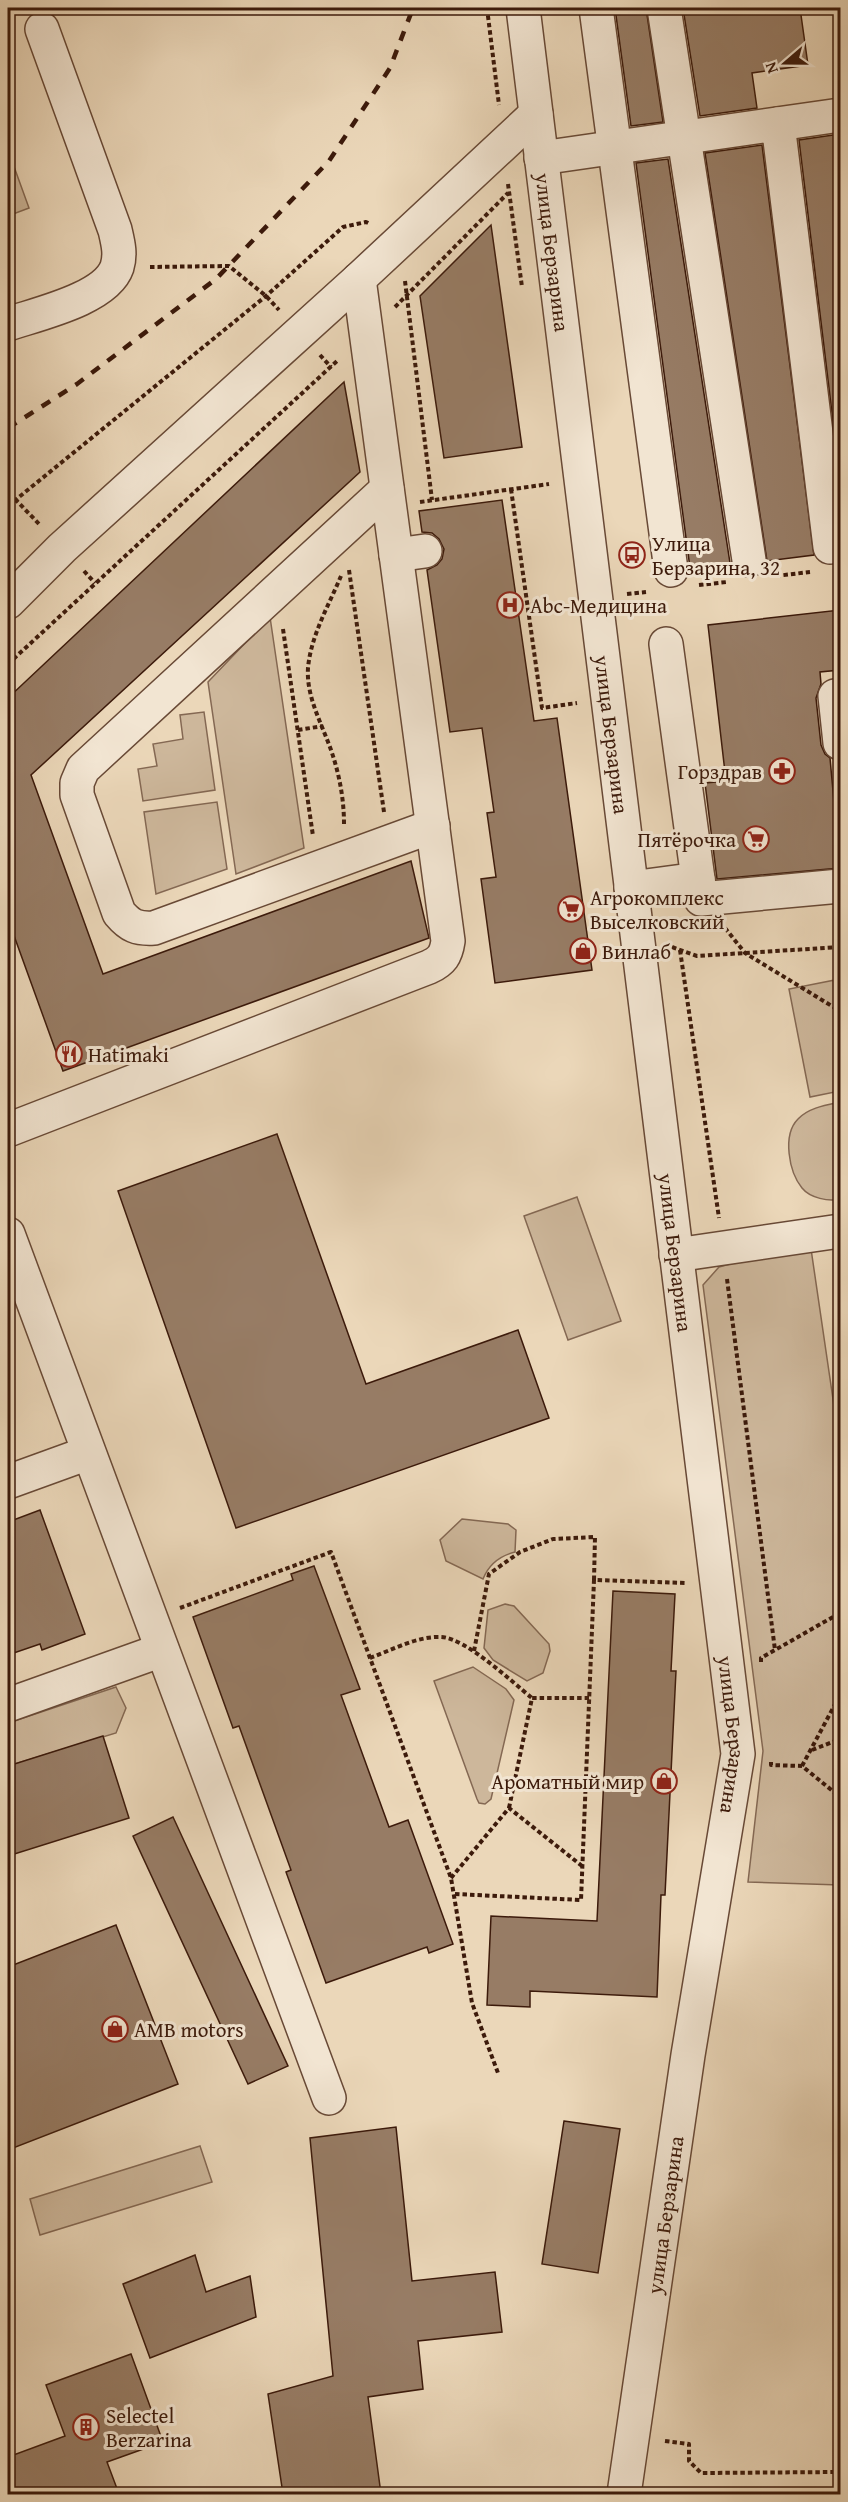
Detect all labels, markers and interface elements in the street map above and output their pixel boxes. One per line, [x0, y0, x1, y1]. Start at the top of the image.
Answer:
north arrow [755, 33, 815, 93]
text: N [758, 59, 784, 77]
street label: улица Берзарина [528, 170, 578, 333]
place label: Улица Берзарина, 32 [652, 528, 780, 583]
bus stop icon: Улица Берзарина, 32 [617, 540, 647, 570]
hospital icon: Abc-Медицина [495, 590, 525, 620]
place label: Abc-Медицина [530, 590, 667, 621]
street label: улица Берзарина [587, 652, 638, 816]
place label: Горздрав [678, 756, 762, 787]
pharmacy icon: Горздрав [767, 756, 797, 786]
place label: Пятёрочка [638, 824, 736, 855]
supermarket icon: Пятёрочка [741, 824, 771, 854]
place label: Агрокомплекс Выселковский [590, 882, 725, 937]
supermarket icon: Агрокомплекс Выселковский [556, 894, 586, 924]
shop icon: Винлаб [568, 936, 598, 966]
place label: Винлаб [602, 936, 671, 967]
restaurant icon: Hatimaki [54, 1039, 84, 1069]
place label: Hatimaki [88, 1039, 169, 1070]
street label: улица Берзарина [651, 1171, 701, 1334]
street label: улица Берзарина [710, 1653, 754, 1816]
place label: Ароматный мир [491, 1766, 644, 1797]
shop icon: Ароматный мир [649, 1766, 679, 1796]
shop icon: AMB motors [100, 2014, 130, 2044]
place label: AMB motors [134, 2014, 243, 2045]
street label: улица Берзарина [638, 2134, 691, 2297]
place label: Selectel Berzarina [106, 2400, 192, 2455]
building icon: Selectel Berzarina [71, 2412, 101, 2442]

